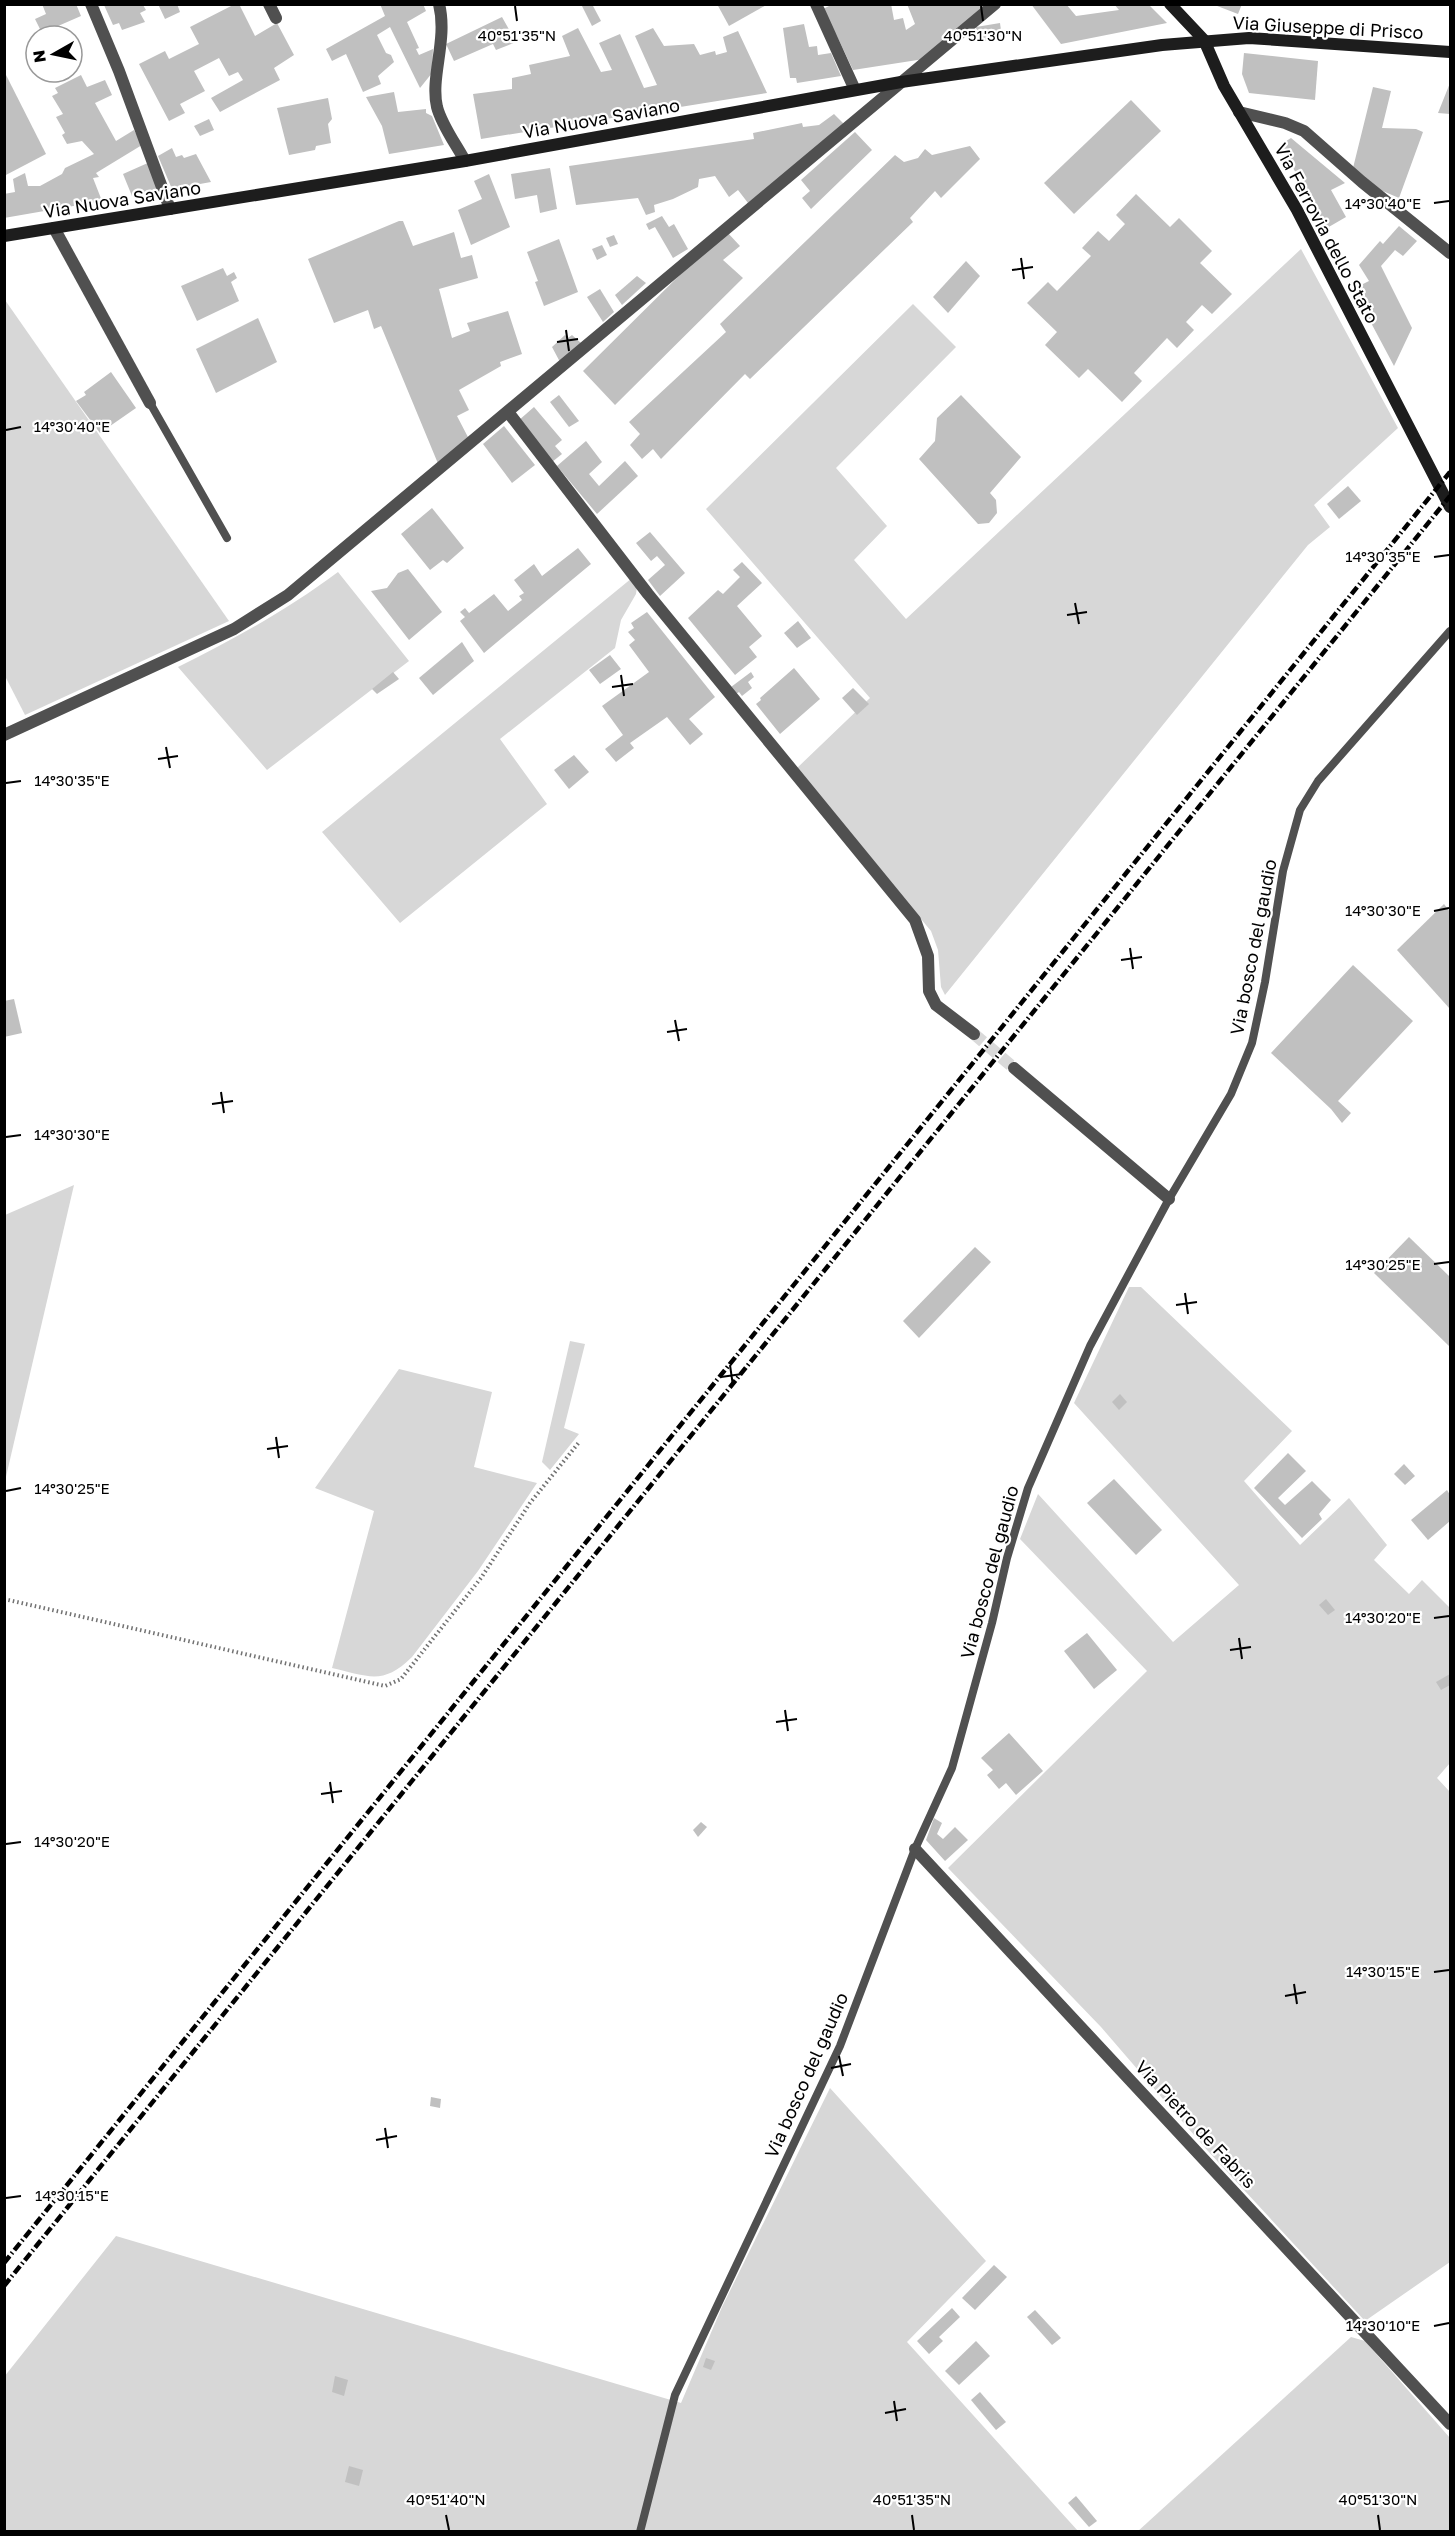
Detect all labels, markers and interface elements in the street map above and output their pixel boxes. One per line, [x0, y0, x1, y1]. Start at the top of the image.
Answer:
street label: Via Giuseppe di Prisco [1232, 11, 1424, 43]
north arrow [24, 24, 84, 84]
text: 40°51'35"N [478, 26, 556, 44]
text: 40°51'30"N [944, 26, 1022, 44]
text: N [28, 49, 50, 64]
street label: Via Nuova Saviano [521, 93, 681, 143]
street label: Via Ferrovia dello Stato [1270, 139, 1384, 327]
street label: Via Nuova Saviano [42, 176, 202, 222]
text: 14°30'40"E [1345, 194, 1421, 212]
text: 14°30'40"E [34, 417, 110, 435]
text: 14°30'35"E [1345, 547, 1421, 565]
text: 14°30'35"E [34, 771, 110, 789]
street label: Via bosco del gaudio [1225, 857, 1281, 1037]
text: 14°30'30"E [1345, 901, 1421, 919]
text: 14°30'30"E [34, 1125, 110, 1143]
text: 14°30'25"E [1345, 1255, 1421, 1273]
text: 14°30'25"E [34, 1479, 110, 1497]
street label: Via bosco del gaudio [955, 1483, 1023, 1661]
text: 14°30'20"E [1345, 1608, 1421, 1626]
text: 14°30'20"E [34, 1832, 110, 1850]
text: 14°30'15"E [1346, 1962, 1420, 1980]
street label: Via bosco del gaudio [760, 1989, 852, 2161]
street label: Via Pietro de Fabris [1131, 2055, 1261, 2193]
text: 14°30'15"E [35, 2186, 109, 2204]
text: 14°30'10"E [1346, 2316, 1420, 2334]
text: 40°51'40"N [406, 2490, 486, 2508]
text: 40°51'35"N [873, 2490, 951, 2508]
text: 40°51'30"N [1339, 2490, 1417, 2508]

